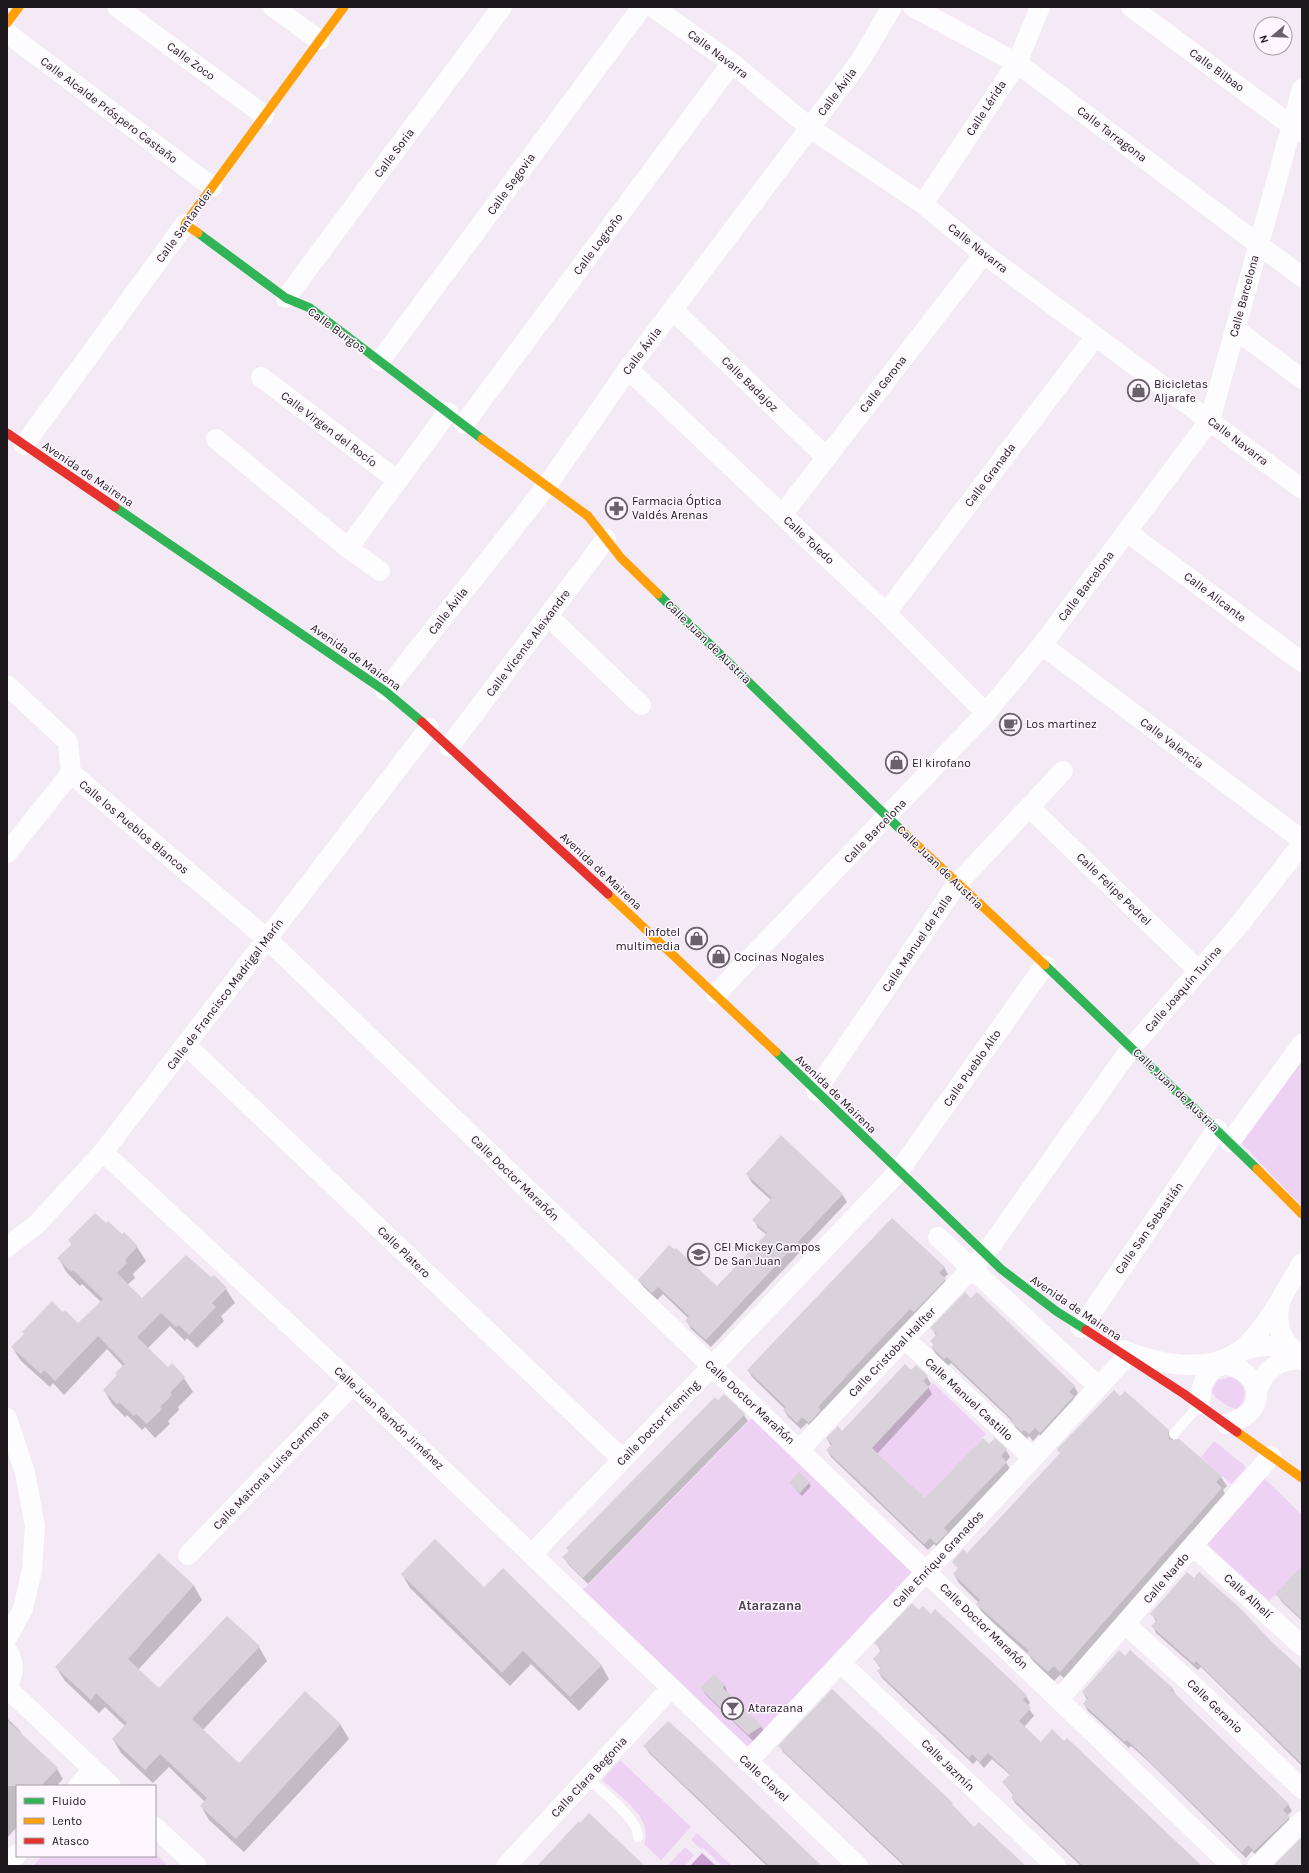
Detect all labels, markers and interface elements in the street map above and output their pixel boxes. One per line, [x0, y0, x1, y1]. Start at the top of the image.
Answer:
north arrow [1253, 16, 1293, 56]
street label: Calle Navarra [685, 27, 751, 81]
text: N [1257, 33, 1271, 45]
street label: Calle Zoco [164, 39, 218, 83]
street label: Calle Bilbao [1187, 45, 1247, 95]
street label: Calle Alcalde Próspero Castaño [38, 54, 180, 166]
street label: Calle Ávila [814, 65, 859, 119]
street label: Calle Lérida [963, 78, 1009, 138]
street label: Calle Tarragona [1074, 103, 1150, 165]
street label: Calle Soria [371, 126, 417, 180]
street label: Calle Segovia [484, 150, 538, 218]
street label: Calle Santander [153, 186, 216, 265]
street label: Calle Logroño [570, 210, 626, 278]
street label: Calle Navarra [945, 220, 1011, 276]
street label: Calle Barcelona [1226, 254, 1262, 338]
street label: Calle Burgos [305, 304, 369, 356]
street label: Calle Ávila [619, 324, 664, 378]
street label: Calle Badajoz [719, 353, 782, 415]
street label: Calle Gerona [856, 353, 910, 415]
place label: Bicicletas Aljarafe [1154, 377, 1208, 405]
shop icon: Bicicletas Aljarafe [1126, 378, 1152, 404]
street label: Calle Virgen del Rocío [278, 388, 380, 470]
street label: Calle Navarra [1205, 414, 1271, 468]
street label: Avenida de Mairena [40, 438, 136, 510]
street label: Calle Granada [962, 440, 1018, 510]
place label: Farmacia Óptica Valdés Arenas [632, 493, 722, 522]
pharmacy icon: Farmacia Óptica Valdés Arenas [604, 495, 630, 521]
street label: Calle Toledo [781, 513, 837, 567]
street label: Calle Barcelona [1055, 548, 1117, 624]
street label: Calle Alicante [1181, 569, 1249, 625]
street label: Calle Ávila [424, 584, 471, 637]
street label: Calle Vicente Aleixandre [483, 587, 573, 699]
street label: Calle Juan de Austria [662, 597, 754, 687]
street label: Avenida de Mairena [308, 621, 404, 693]
cafe icon: Los martinez [997, 711, 1023, 737]
street label: Calle Valencia [1138, 715, 1206, 771]
place label: Los martinez [1026, 717, 1097, 731]
shop icon: El kirofano [884, 750, 910, 776]
place label: El kirofano [912, 756, 971, 770]
street label: Calle los Pueblos Blancos [76, 777, 192, 877]
street label: Calle Barcelona [841, 796, 909, 866]
street label: Calle Juan de Austria [894, 822, 986, 912]
street label: Avenida de Mairena [557, 829, 645, 913]
street label: Calle Felipe Pedrel [1074, 850, 1154, 928]
street label: Calle Manuel de Falla [879, 891, 955, 995]
street label: Calle de Francisco Madrigal Marín [164, 916, 286, 1072]
place label: Infotel multimedia [615, 925, 680, 953]
shop icon: Infotel multimedia [683, 926, 709, 952]
street label: Calle Joaquín Turina [1142, 943, 1224, 1035]
shop icon: Cocinas Nogales [706, 944, 732, 970]
place label: Cocinas Nogales [734, 950, 825, 964]
street label: Calle Pueblo Alto [940, 1027, 1004, 1109]
street label: Calle Juan de Austria [1130, 1045, 1222, 1135]
street label: Avenida de Mairena [793, 1052, 879, 1136]
street label: Calle Doctor Marañón [468, 1132, 562, 1224]
street label: Calle San Sebastián [1112, 1179, 1186, 1277]
street label: Calle Platero [375, 1223, 433, 1281]
place label: CEI Mickey Campos De San Juan [714, 1240, 821, 1268]
school or university icon: CEI Mickey Campos De San Juan [685, 1241, 711, 1267]
street label: Avenida de Mairena [1028, 1272, 1124, 1344]
street label: Calle Cristobal Halfter [845, 1304, 939, 1400]
street label: Calle Manuel Castillo [922, 1355, 1016, 1443]
street label: Calle Doctor Marañón [702, 1357, 798, 1447]
street label: Calle Juan Ramón Jiménez [331, 1363, 447, 1473]
street label: Calle Doctor Fleming [614, 1377, 703, 1469]
street label: Calle Matrona Luisa Carmona [210, 1407, 332, 1533]
street label: Calle Enrique Granados [889, 1508, 987, 1610]
street label: Calle Nardo [1140, 1550, 1192, 1606]
street label: Calle Alhelí [1221, 1571, 1275, 1622]
street label: Calle Doctor Marañón [937, 1580, 1031, 1672]
district label: Atarazana [738, 1598, 802, 1613]
street label: Calle Geranio [1184, 1676, 1246, 1736]
bar icon: Atarazana [719, 1695, 745, 1721]
place label: Atarazana [748, 1701, 803, 1715]
street label: Calle Clara Begonia [548, 1734, 630, 1820]
street label: Calle Jazmín [918, 1736, 978, 1794]
street label: Calle Clavel [736, 1752, 792, 1804]
legend [16, 1785, 156, 1857]
text: Fluido [52, 1794, 86, 1808]
text: Lento [52, 1814, 82, 1828]
text: Atasco [52, 1834, 89, 1848]

